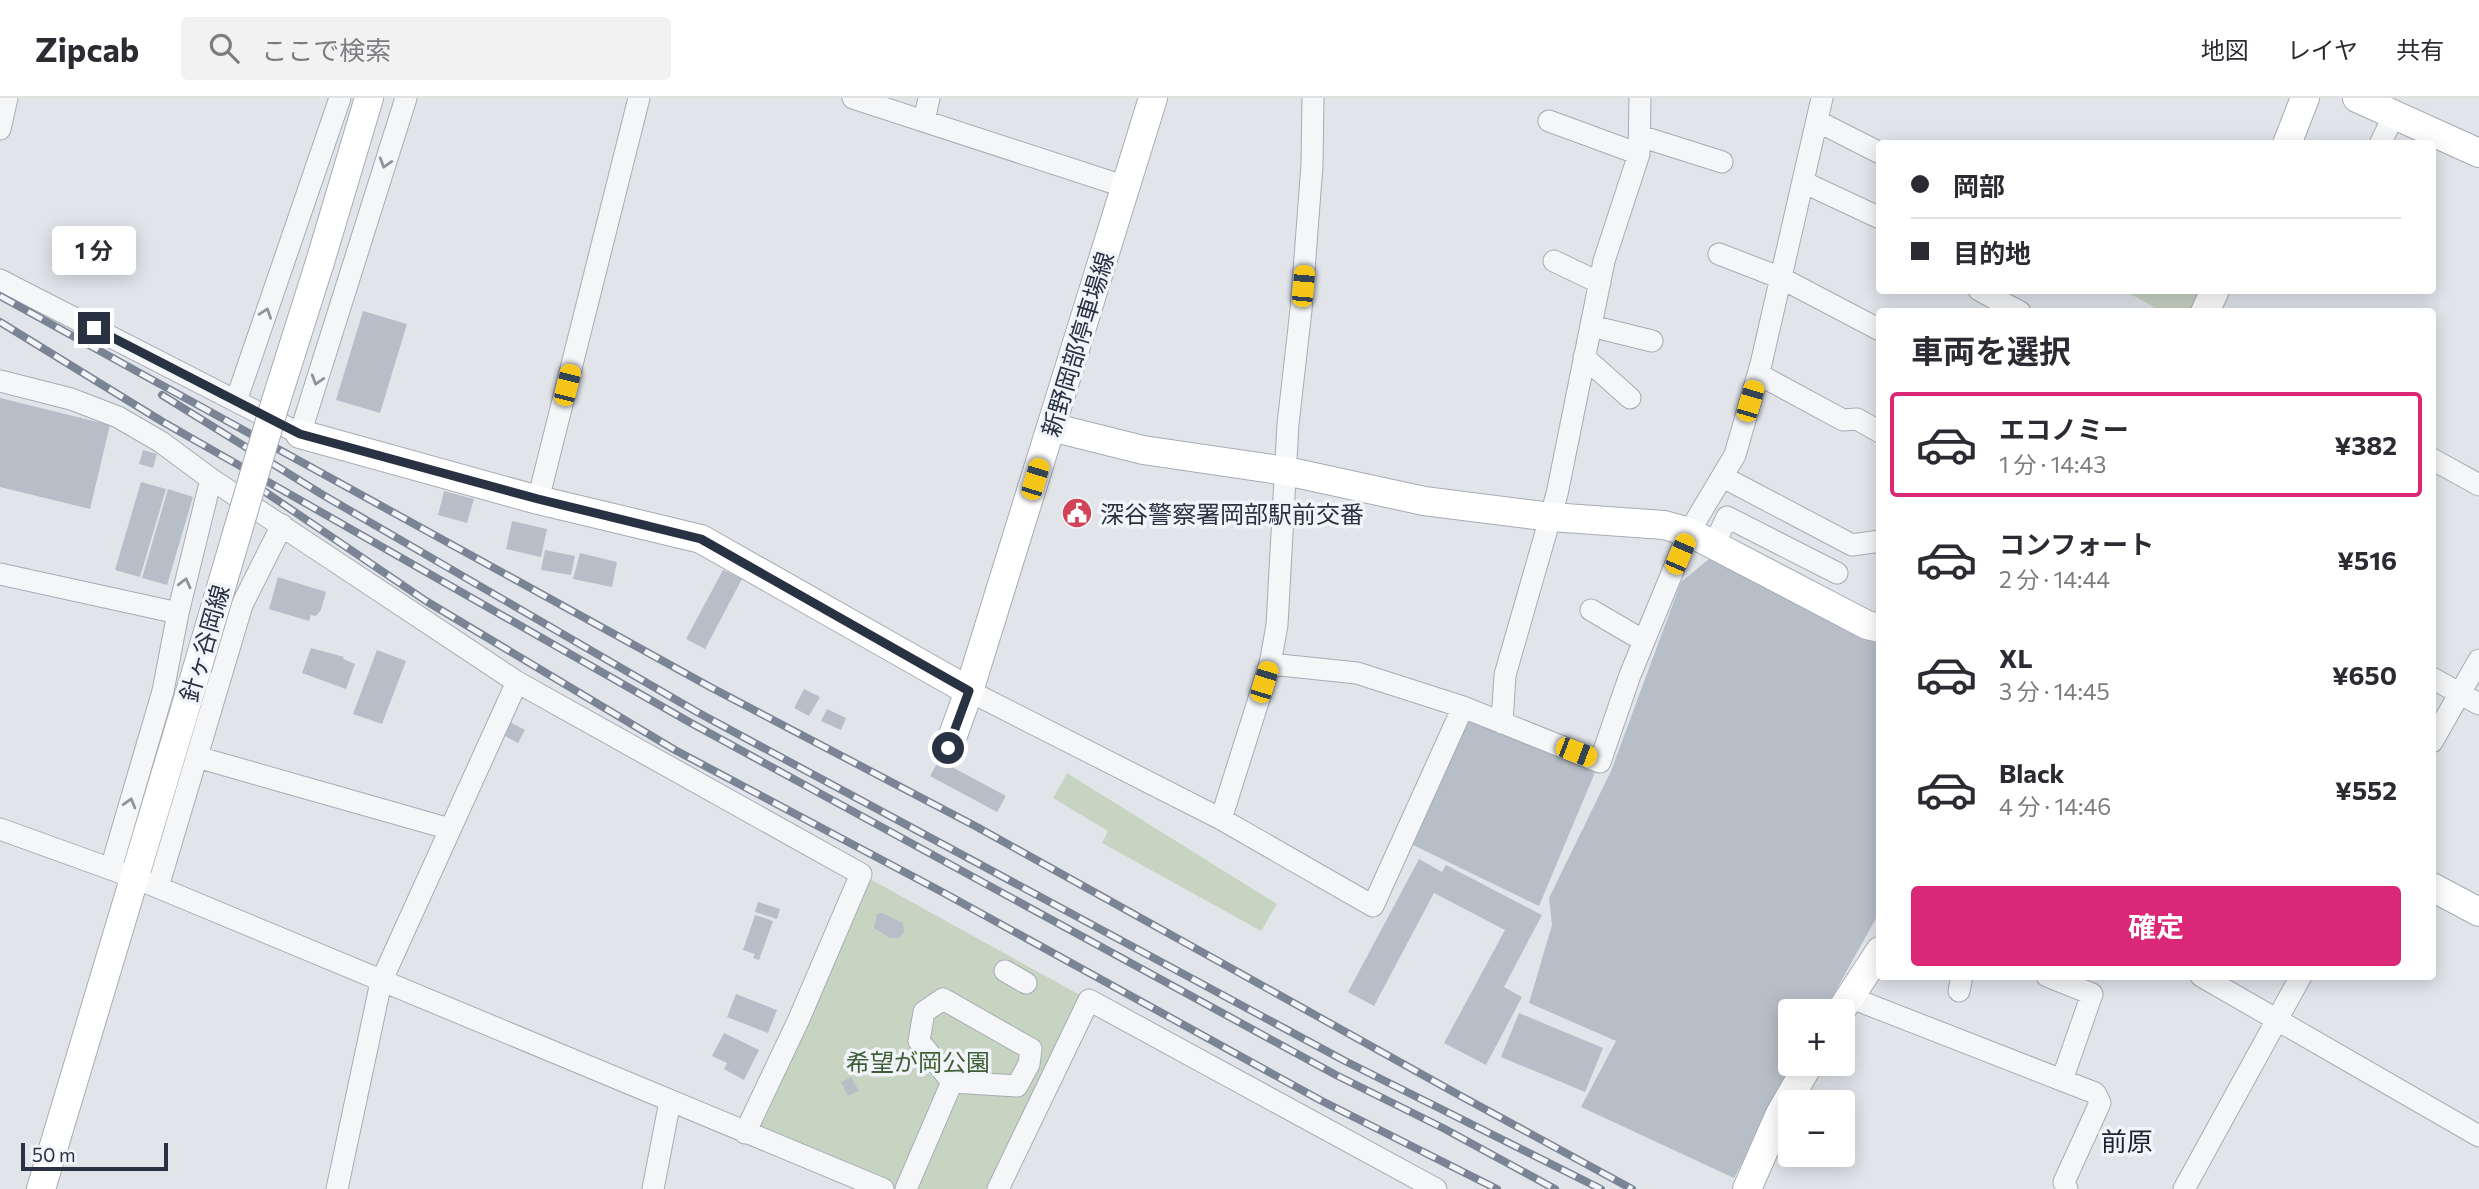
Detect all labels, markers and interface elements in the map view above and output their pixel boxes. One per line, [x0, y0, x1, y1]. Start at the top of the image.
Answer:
search box [181, 17, 671, 80]
text: Zipcab [35, 28, 139, 69]
icon: search [205, 29, 243, 67]
text: ここで検索 [261, 34, 391, 65]
text: 地図 [2201, 35, 2249, 64]
text: レイヤ [2287, 35, 2358, 64]
text: 共有 [2396, 35, 2444, 64]
one-way arrow [379, 157, 394, 169]
text: 岡部 [1953, 170, 2005, 201]
callout: 1 分 [52, 226, 136, 275]
text: 1 分 [75, 236, 113, 264]
text: 目的地 [1953, 237, 2031, 268]
street label: 新野岡部停車場線 [1035, 248, 1119, 440]
car [1291, 264, 1316, 308]
one-way arrow [258, 308, 272, 320]
route end [78, 312, 110, 344]
text: 車両を選択 [1911, 330, 2071, 370]
car [552, 362, 583, 408]
one-way arrow [311, 373, 325, 386]
car [1735, 378, 1766, 424]
icon: car [1915, 413, 1978, 476]
text: エコノミー [1999, 413, 2129, 444]
text: ¥382 [2334, 429, 2397, 460]
text: 1 分 · 14:43 [1999, 450, 2106, 478]
car [1019, 456, 1052, 502]
public building icon: 深谷警察署岡部駅前交番 [1060, 496, 1094, 530]
place label: 深谷警察署岡部駅前交番 [1100, 499, 1364, 528]
icon: car [1915, 528, 1978, 591]
text: コンフォート [1999, 528, 2154, 559]
car [1663, 531, 1698, 577]
text: ¥516 [2337, 544, 2397, 575]
text: 2 分 · 14:44 [1999, 565, 2110, 593]
one-way arrow [177, 577, 191, 589]
street label: 針ヶ谷岡線 [174, 581, 234, 705]
text: XL [1999, 642, 2033, 673]
icon: car [1915, 643, 1978, 706]
car [1248, 659, 1281, 705]
text: ¥650 [2332, 659, 2397, 690]
text: 3 分 · 14:45 [1999, 677, 2110, 705]
route start [932, 732, 964, 764]
car [1553, 735, 1600, 769]
text: Black [1999, 757, 2065, 788]
icon: car [1915, 758, 1978, 821]
text: ¥552 [2335, 774, 2397, 805]
text: 4 分 · 14:46 [1999, 792, 2111, 820]
one-way arrow [121, 797, 136, 809]
button: 確定 [1911, 886, 2401, 966]
map controls [1778, 999, 1855, 1167]
button: + [1778, 999, 1855, 1076]
park label: 希望が岡公園 [846, 1047, 990, 1076]
button: − [1778, 1090, 1855, 1167]
district label: 前原 [2101, 1125, 2153, 1156]
scale bar [21, 1140, 168, 1172]
text: 50 m [32, 1143, 76, 1166]

